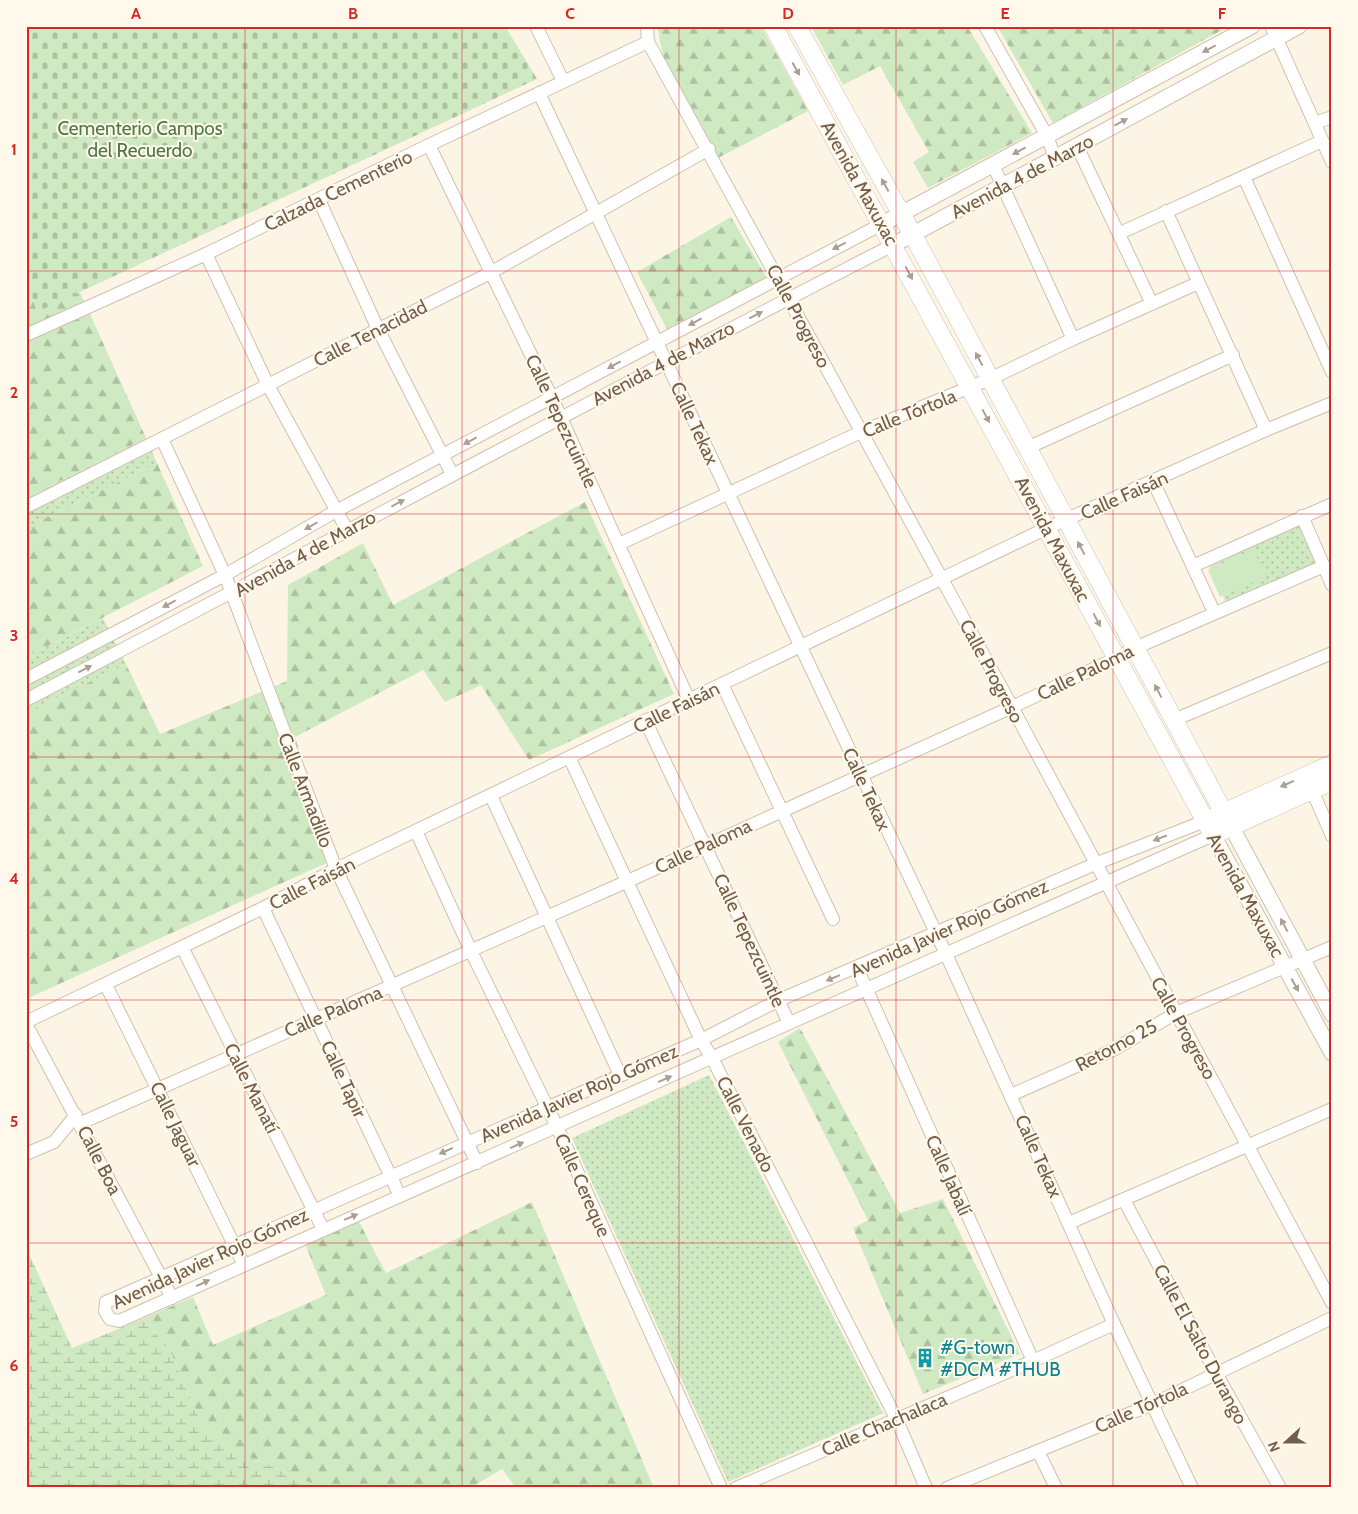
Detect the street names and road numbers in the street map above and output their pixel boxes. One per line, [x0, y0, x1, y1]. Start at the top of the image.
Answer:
street label: Avenida Maxuxac [816, 117, 903, 250]
street label: Avenida 4 de Marzo [947, 129, 1097, 224]
street label: Calzada Cementerio [260, 145, 416, 236]
street label: Calle Progreso [762, 261, 835, 372]
street label: Calle Tenacidad [309, 295, 431, 372]
street label: Avenida 4 de Marzo [588, 316, 738, 411]
street label: Calle Tepezcuintle [521, 351, 603, 492]
street label: Calle Tekax [665, 378, 724, 468]
street label: Calle Tórtola [859, 384, 959, 443]
street label: Calle Faisán [1077, 466, 1172, 525]
street label: Avenida Maxuxac [1010, 473, 1095, 606]
street label: Avenida 4 de Marzo [231, 505, 380, 602]
street label: Calle Progreso [955, 616, 1028, 727]
street label: Calle Paloma [1033, 639, 1137, 706]
street label: Calle Faisán [629, 677, 723, 738]
street label: Calle Armadillo [273, 730, 338, 851]
street label: Calle Tekax [837, 744, 896, 834]
street label: Calle Paloma [651, 814, 755, 879]
street label: Avenida Maxuxac [1202, 829, 1289, 962]
street label: Calle Faisán [265, 852, 359, 915]
street label: Calle Tepezcuintle [709, 870, 791, 1011]
street label: Avenida Javier Rojo Gómez [847, 874, 1052, 983]
street label: Calle Progreso [1146, 973, 1221, 1084]
street label: Calle Paloma [281, 981, 386, 1042]
street label: Retorno 25 [1071, 1014, 1161, 1077]
street label: Calle Tapir [316, 1037, 371, 1121]
street label: Calle Manatí [219, 1039, 284, 1137]
street label: Avenida Javier Rojo Gómez [477, 1039, 682, 1148]
street label: Calle Venado [712, 1072, 780, 1176]
street label: Calle Jaguar [145, 1078, 206, 1171]
street label: Calle Tekax [1010, 1111, 1067, 1201]
street label: Calle Boa [72, 1122, 127, 1199]
street label: Calle Cereque [550, 1130, 616, 1241]
street label: Calle Jabalí [921, 1131, 976, 1219]
street label: Avenida Javier Rojo Gómez [108, 1203, 312, 1314]
street label: Calle El Salto Durango [1149, 1260, 1252, 1428]
street label: Calle Tórtola [1091, 1377, 1191, 1438]
street label: Calle Chachalaca [818, 1388, 950, 1461]

